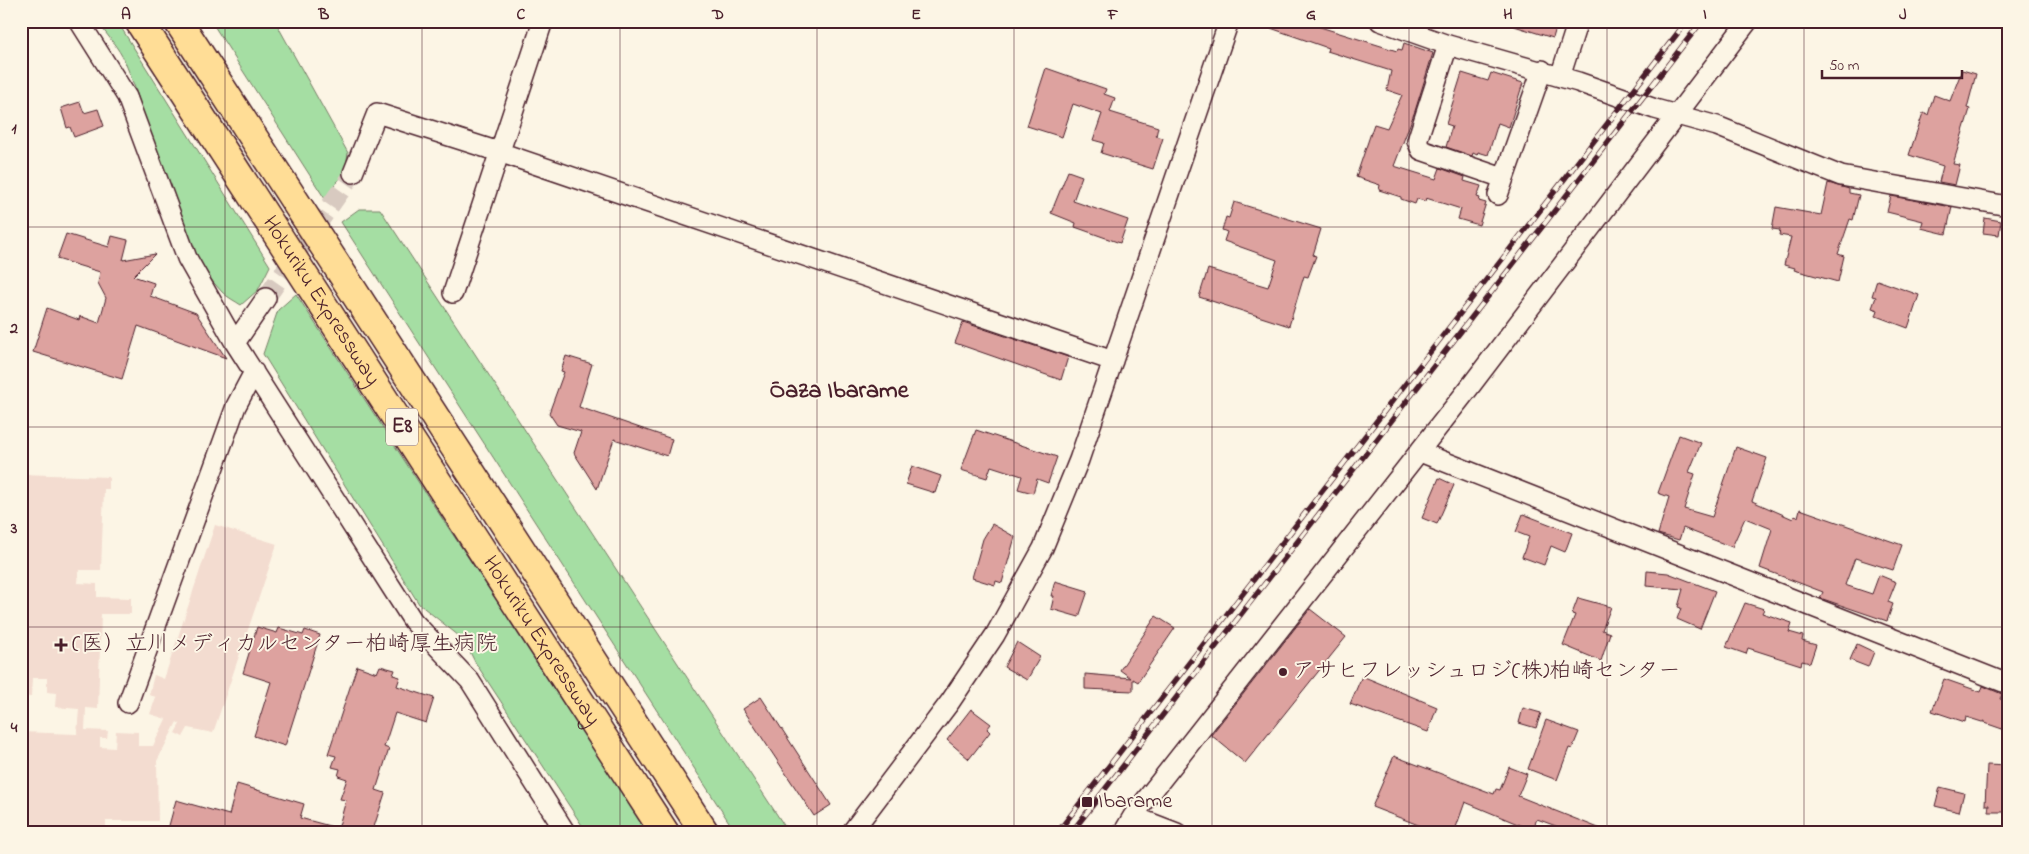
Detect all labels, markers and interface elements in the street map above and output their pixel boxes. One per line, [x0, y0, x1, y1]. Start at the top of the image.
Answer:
text: A [121, 3, 131, 27]
text: B [318, 3, 330, 27]
text: C [517, 3, 526, 27]
text: D [711, 3, 724, 27]
text: E [911, 3, 921, 27]
text: F [1107, 3, 1119, 27]
text: G [1306, 3, 1316, 27]
text: H [1503, 3, 1513, 27]
text: I [1703, 3, 1707, 27]
text: J [1899, 3, 1907, 27]
scale bar [1822, 48, 1962, 80]
text: 50 m [1829, 55, 1860, 77]
text: 1 [11, 117, 17, 141]
street label: Hokuriku Expressway [254, 210, 388, 393]
text: 2 [9, 317, 18, 341]
district label: Ōaza Ibarame [770, 374, 910, 409]
road number: E8 [386, 408, 418, 446]
text: 3 [10, 517, 18, 541]
street label: Hokuriku Expressway [474, 550, 608, 733]
place label: (医）立川メディカルセンター柏崎厚生病院 [72, 629, 498, 661]
marker: (医）立川メディカルセンター柏崎厚生病院 [54, 638, 68, 652]
place label: アサヒフレッシュロジ(株)柏崎センター [1293, 656, 1681, 688]
marker: アサヒフレッシュロジ(株)柏崎センター [1277, 666, 1289, 678]
text: 4 [10, 716, 18, 740]
place label: Ibarame [1098, 786, 1172, 818]
marker: Ibarame [1080, 795, 1094, 809]

